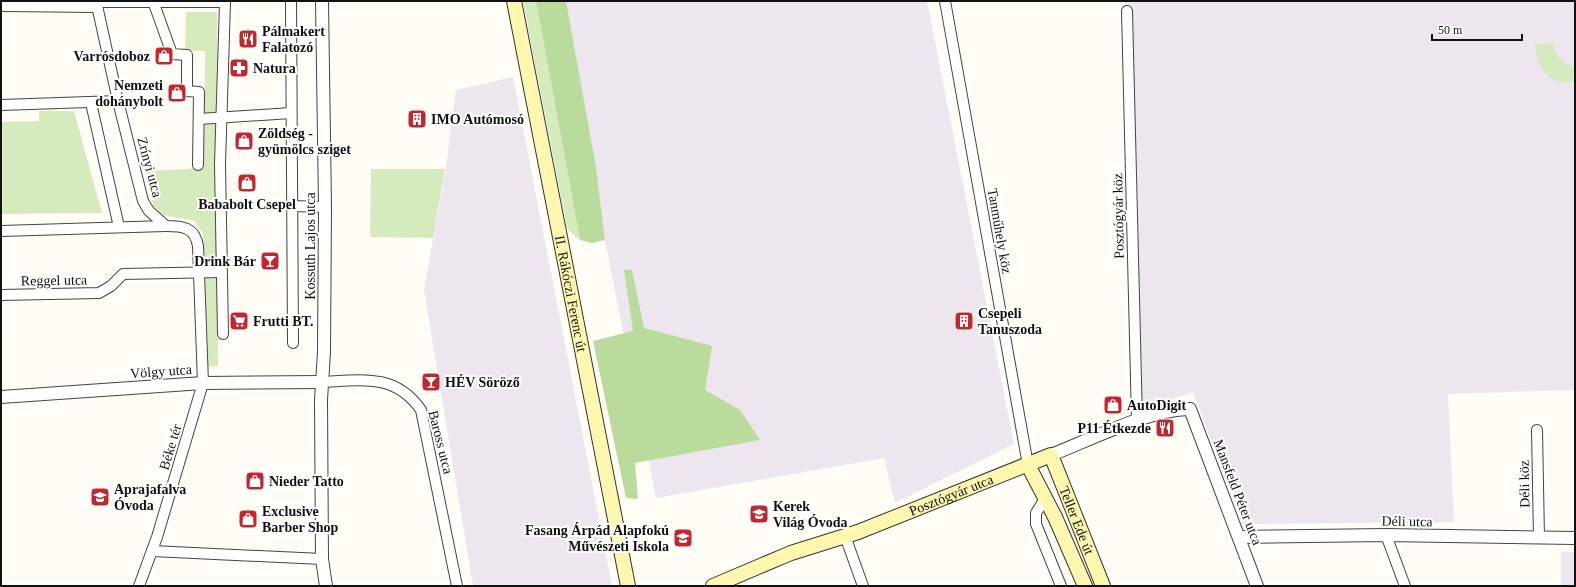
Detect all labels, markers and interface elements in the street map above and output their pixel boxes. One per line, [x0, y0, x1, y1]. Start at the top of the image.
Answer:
scale bar [1432, 16, 1522, 42]
text: 50 m [1438, 23, 1463, 37]
place label: Pálmakert Falatozó [262, 24, 325, 55]
restaurant icon: Pálmakert Falatozó [237, 28, 259, 50]
shop icon: Varrósdoboz [153, 45, 175, 67]
place label: Varrósdoboz [74, 49, 150, 64]
pharmacy icon: Natura [228, 57, 250, 79]
place label: Natura [253, 61, 296, 76]
place label: Nemzeti dohánybolt [95, 78, 163, 109]
shop icon: Nemzeti dohánybolt [166, 82, 188, 104]
building icon: IMO Autómosó [406, 108, 428, 130]
place label: IMO Autómosó [431, 112, 524, 127]
place label: Zöldség - gyümölcs sziget [258, 126, 351, 157]
shop icon: Zöldség - gyümölcs sziget [233, 130, 255, 152]
street label: Zrínyi utca [134, 135, 165, 200]
shop icon: Bababolt Csepel [236, 172, 258, 194]
street label: Posztógyár köz [1110, 173, 1127, 259]
street label: Tanműhely köz [985, 187, 1014, 275]
street label: Kossuth Lajos utca [303, 192, 318, 300]
place label: Bababolt Csepel [198, 197, 296, 212]
street label: II. Rákóczi Ferenc út [552, 234, 589, 353]
bar icon: Drink Bár [259, 250, 281, 272]
place label: Drink Bár [194, 254, 256, 269]
street label: Reggel utca [21, 272, 88, 289]
place label: Csepeli Tanuszoda [978, 306, 1042, 337]
supermarket icon: Frutti BT. [228, 310, 250, 332]
building icon: Csepeli Tanuszoda [953, 310, 975, 332]
place label: Frutti BT. [253, 314, 313, 329]
street label: Völgy utca [130, 362, 193, 381]
bar icon: HÉV Söröző [420, 371, 442, 393]
place label: HÉV Söröző [445, 374, 520, 390]
shop icon: AutoDigit [1102, 394, 1124, 416]
place label: AutoDigit [1127, 398, 1186, 413]
street label: Baross utca [425, 409, 456, 476]
restaurant icon: P11 Étkezde [1154, 417, 1176, 439]
place label: P11 Étkezde [1078, 420, 1151, 436]
street label: Béke tér [156, 422, 185, 472]
street label: Mansfeld Péter utca [1210, 437, 1265, 548]
street label: Déli köz [1517, 460, 1532, 508]
shop icon: Nieder Tatto [244, 470, 266, 492]
street label: Posztógyár utca [907, 472, 996, 519]
place label: Nieder Tatto [269, 474, 344, 489]
place label: Aprajafalva Óvoda [114, 482, 186, 513]
street label: Teller Ede út [1056, 484, 1097, 557]
school or university icon: Aprajafalva Óvoda [89, 486, 111, 508]
place label: Kerek Világ Óvoda [773, 499, 848, 530]
school or university icon: Kerek Világ Óvoda [748, 503, 770, 525]
place label: Exclusive Barber Shop [262, 504, 339, 535]
shop icon: Exclusive Barber Shop [237, 508, 259, 530]
street label: Déli utca [1381, 514, 1433, 529]
place label: Fasang Árpád Alapfokú Művészeti Iskola [525, 522, 669, 554]
school or university icon: Fasang Árpád Alapfokú Művészeti Iskola [672, 527, 694, 549]

